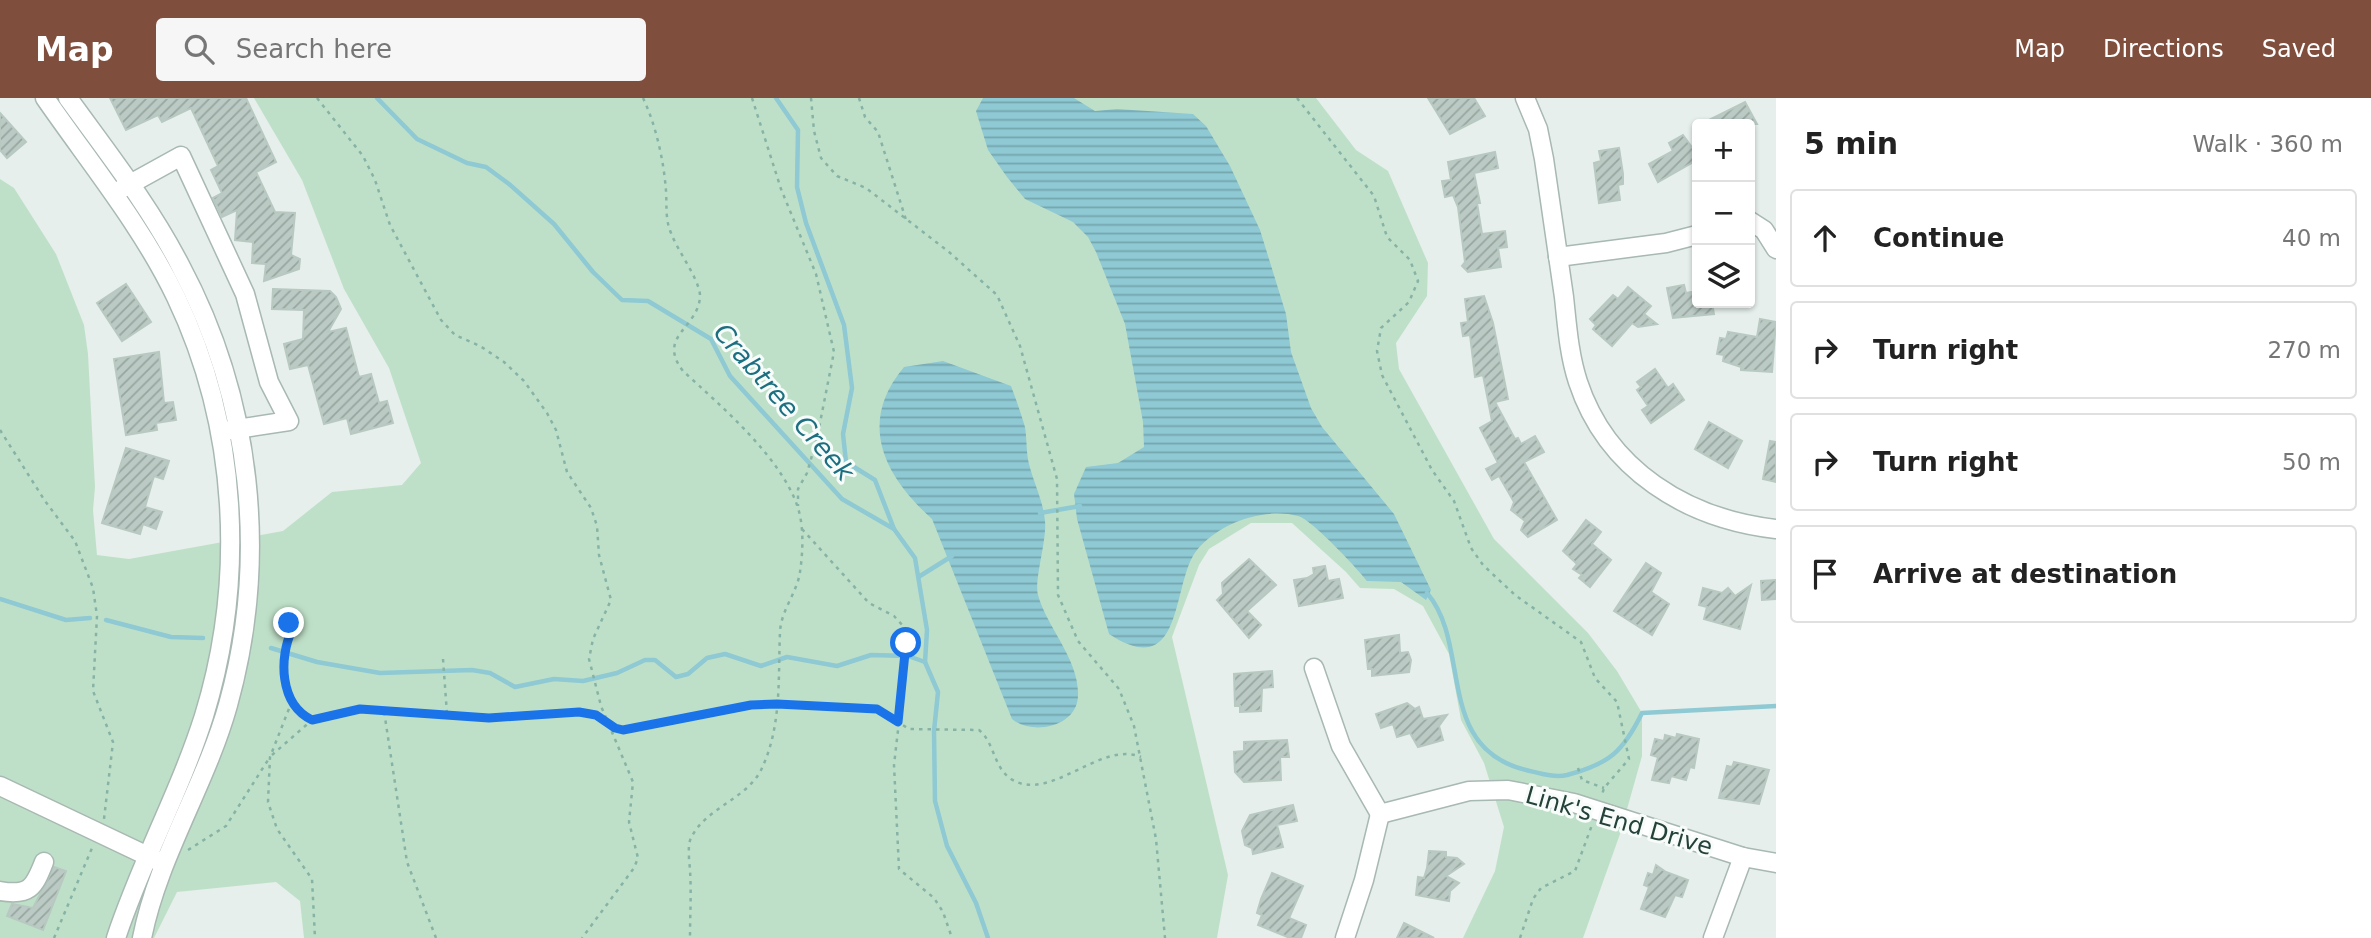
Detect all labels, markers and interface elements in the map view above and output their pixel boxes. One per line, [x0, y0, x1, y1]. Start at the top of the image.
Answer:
search box [156, 18, 646, 81]
text: Map [35, 30, 114, 69]
icon: search [180, 30, 218, 68]
text: Search here [236, 34, 392, 64]
text: Map [2014, 35, 2065, 63]
text: Directions [2103, 35, 2224, 63]
text: Saved [2262, 35, 2336, 63]
map controls [1692, 119, 1755, 308]
button: + [1692, 119, 1755, 182]
text: 5 min [1804, 126, 1898, 161]
text: Walk · 360 m [2192, 131, 2343, 157]
button: − [1692, 182, 1755, 245]
icon: ahead [1806, 219, 1844, 257]
text: Continue [1873, 223, 2004, 253]
text: 40 m [2282, 225, 2341, 251]
button: layers [1692, 245, 1755, 308]
water label: Crabtree Creek [708, 317, 861, 487]
icon: right [1806, 331, 1844, 369]
text: Turn right [1873, 335, 2018, 365]
text: 270 m [2267, 337, 2341, 363]
icon: right [1806, 443, 1844, 481]
text: Turn right [1873, 447, 2018, 477]
text: 50 m [2282, 449, 2341, 475]
icon: arrive [1806, 555, 1844, 593]
text: Arrive at destination [1873, 559, 2177, 589]
route end [273, 607, 304, 638]
route start [890, 627, 921, 658]
street label: Link's End Drive [1522, 781, 1716, 861]

